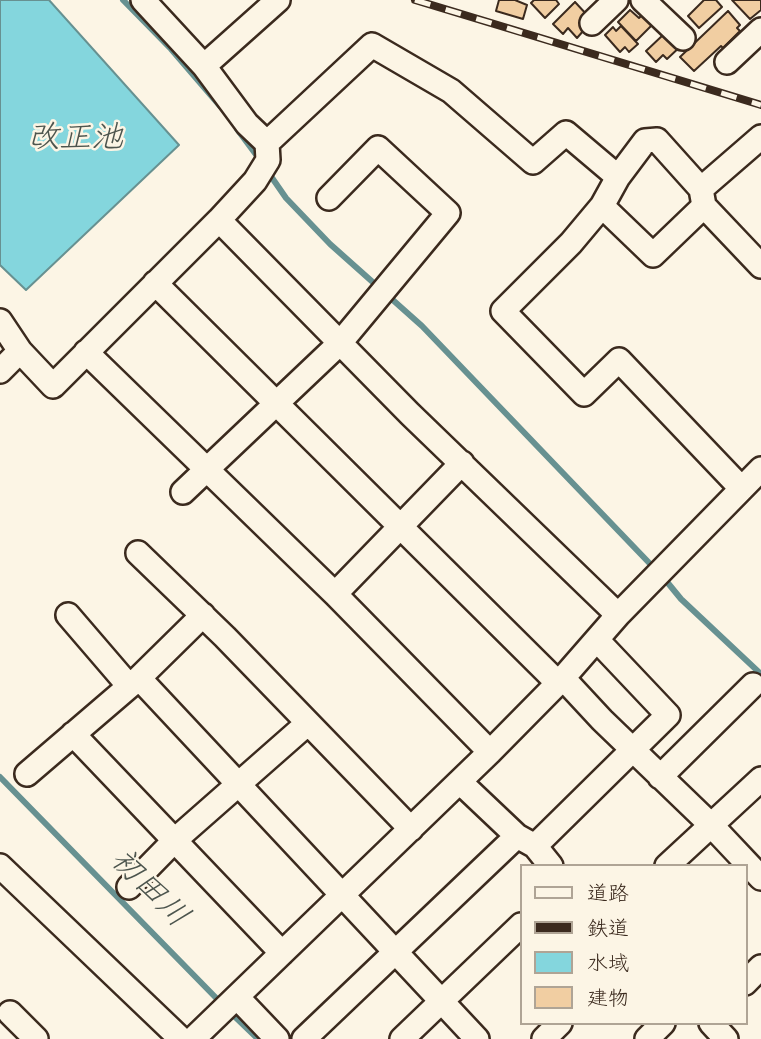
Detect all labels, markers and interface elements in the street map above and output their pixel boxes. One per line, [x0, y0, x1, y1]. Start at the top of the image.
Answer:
water label: 改正池 [27, 123, 123, 161]
water label: 初田川 [99, 843, 195, 939]
legend [520, 864, 747, 1025]
text: 道路 [587, 880, 629, 910]
text: 鉄道 [587, 915, 629, 945]
text: 水域 [587, 950, 629, 980]
text: 建物 [587, 985, 629, 1015]

